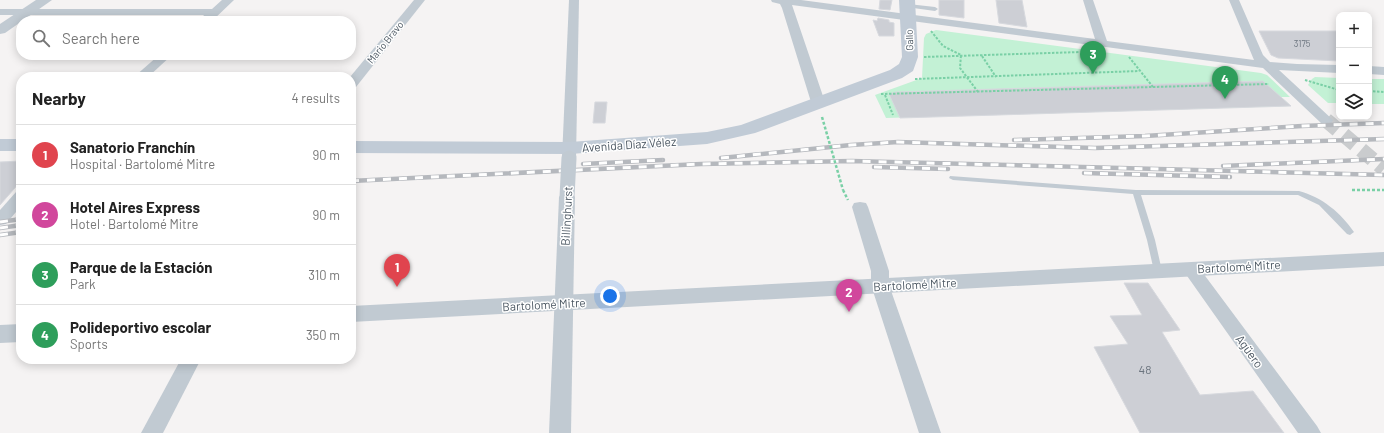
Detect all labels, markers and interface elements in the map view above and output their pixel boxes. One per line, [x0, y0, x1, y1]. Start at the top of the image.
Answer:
map controls [1336, 12, 1372, 120]
button: + [1336, 12, 1372, 48]
search box [16, 16, 356, 60]
street label: Mario Bravo [364, 18, 406, 66]
icon: search [30, 27, 52, 49]
text: Search here [62, 29, 140, 47]
street label: Gallo [903, 29, 915, 51]
house number: 3175 [1294, 38, 1311, 49]
pin: 3 [1080, 41, 1106, 74]
button: − [1336, 48, 1372, 84]
pin: 4 [1212, 66, 1238, 99]
button: layers [1336, 84, 1372, 120]
text: Nearby [32, 88, 86, 108]
text: 4 results [292, 90, 340, 106]
street label: Avenida Díaz Vélez [581, 134, 677, 154]
text: Sanatorio Franchín [70, 138, 195, 156]
text: 1 [43, 147, 47, 163]
text: 90 m [313, 147, 340, 163]
text: Hospital · Bartolomé Mitre [70, 156, 215, 172]
street label: Billinghurst [557, 186, 575, 246]
text: Hotel Aires Express [70, 198, 200, 216]
text: 2 [41, 207, 49, 223]
text: 90 m [313, 207, 340, 223]
text: Hotel · Bartolomé Mitre [70, 216, 198, 232]
pin: 1 [384, 254, 410, 287]
street label: Bartolomé Mitre [1197, 257, 1281, 275]
text: Parque de la Estación [70, 258, 213, 276]
text: 3 [41, 267, 49, 283]
text: 310 m [308, 267, 340, 283]
street label: Bartolomé Mitre [873, 275, 957, 293]
text: Park [70, 276, 96, 292]
pin: 2 [836, 279, 862, 312]
your location [600, 286, 620, 306]
street label: Bartolomé Mitre [502, 295, 586, 313]
text: Polideportivo escolar [70, 318, 211, 336]
text: 4 [41, 327, 49, 343]
text: 350 m [306, 327, 340, 343]
street label: Agüero [1233, 332, 1267, 370]
text: Sports [70, 336, 108, 352]
house number: 48 [1139, 362, 1151, 376]

